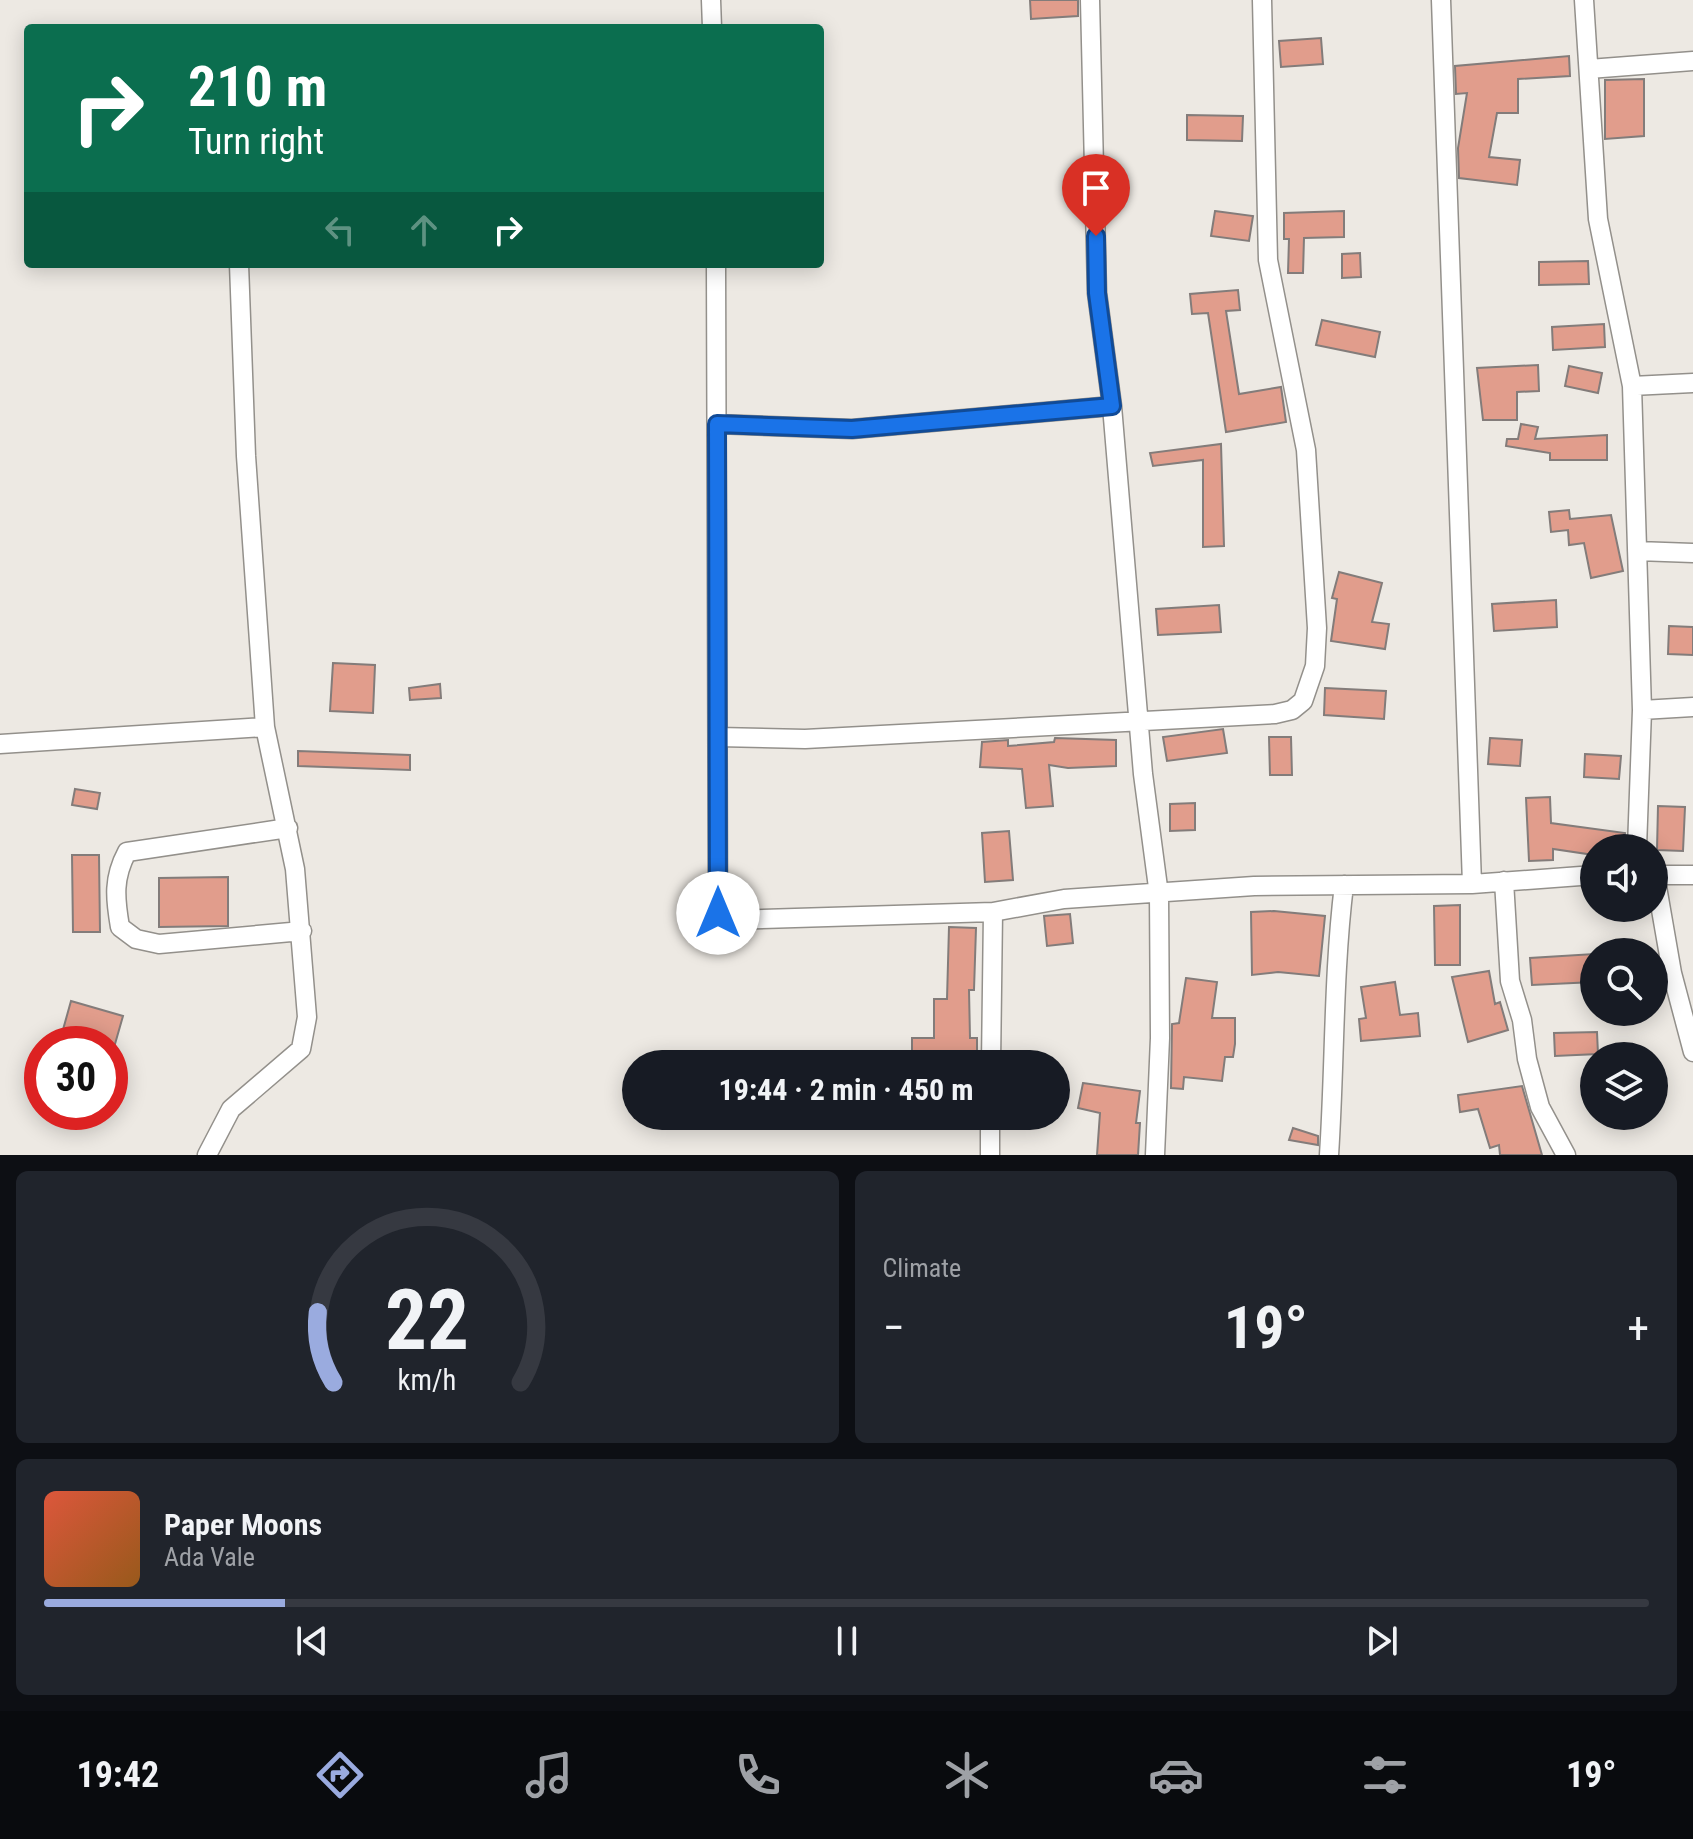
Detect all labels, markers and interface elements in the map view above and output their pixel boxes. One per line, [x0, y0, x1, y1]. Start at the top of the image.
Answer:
text: 210 m [188, 54, 327, 120]
icon: right [56, 56, 160, 160]
text: Turn right [188, 121, 324, 163]
pin [1062, 154, 1130, 236]
icon: arrive [1074, 166, 1118, 210]
icon: left [318, 208, 362, 252]
icon: ahead [402, 208, 446, 252]
icon: right [486, 208, 530, 252]
map controls [1580, 834, 1668, 1130]
button: sound [1580, 834, 1668, 922]
position arrow [676, 871, 760, 955]
button: search [1580, 938, 1668, 1026]
speed limit sign: 30 [24, 1026, 128, 1130]
button: layers [1580, 1042, 1668, 1130]
text: 19:44 · 2 min · 450 m [719, 1072, 973, 1107]
text: Climate [883, 1253, 961, 1283]
text: 22 [385, 1272, 469, 1369]
text: 19° [1224, 1292, 1308, 1363]
text: − [883, 1302, 905, 1354]
text: + [1627, 1302, 1649, 1354]
text: km/h [398, 1363, 457, 1397]
text: Paper Moons [164, 1507, 322, 1542]
text: Ada Vale [164, 1542, 255, 1572]
icon: previous [290, 1619, 334, 1663]
icon: pause [825, 1619, 869, 1663]
icon: next [1360, 1619, 1404, 1663]
icon: directions [312, 1747, 368, 1803]
icon: music [521, 1747, 577, 1803]
icon: phone [730, 1747, 786, 1803]
icon: climate [939, 1747, 995, 1803]
icon: car [1148, 1747, 1204, 1803]
icon: filters [1357, 1747, 1413, 1803]
text: 19:42 [76, 1754, 159, 1796]
text: 19° [1566, 1754, 1616, 1796]

